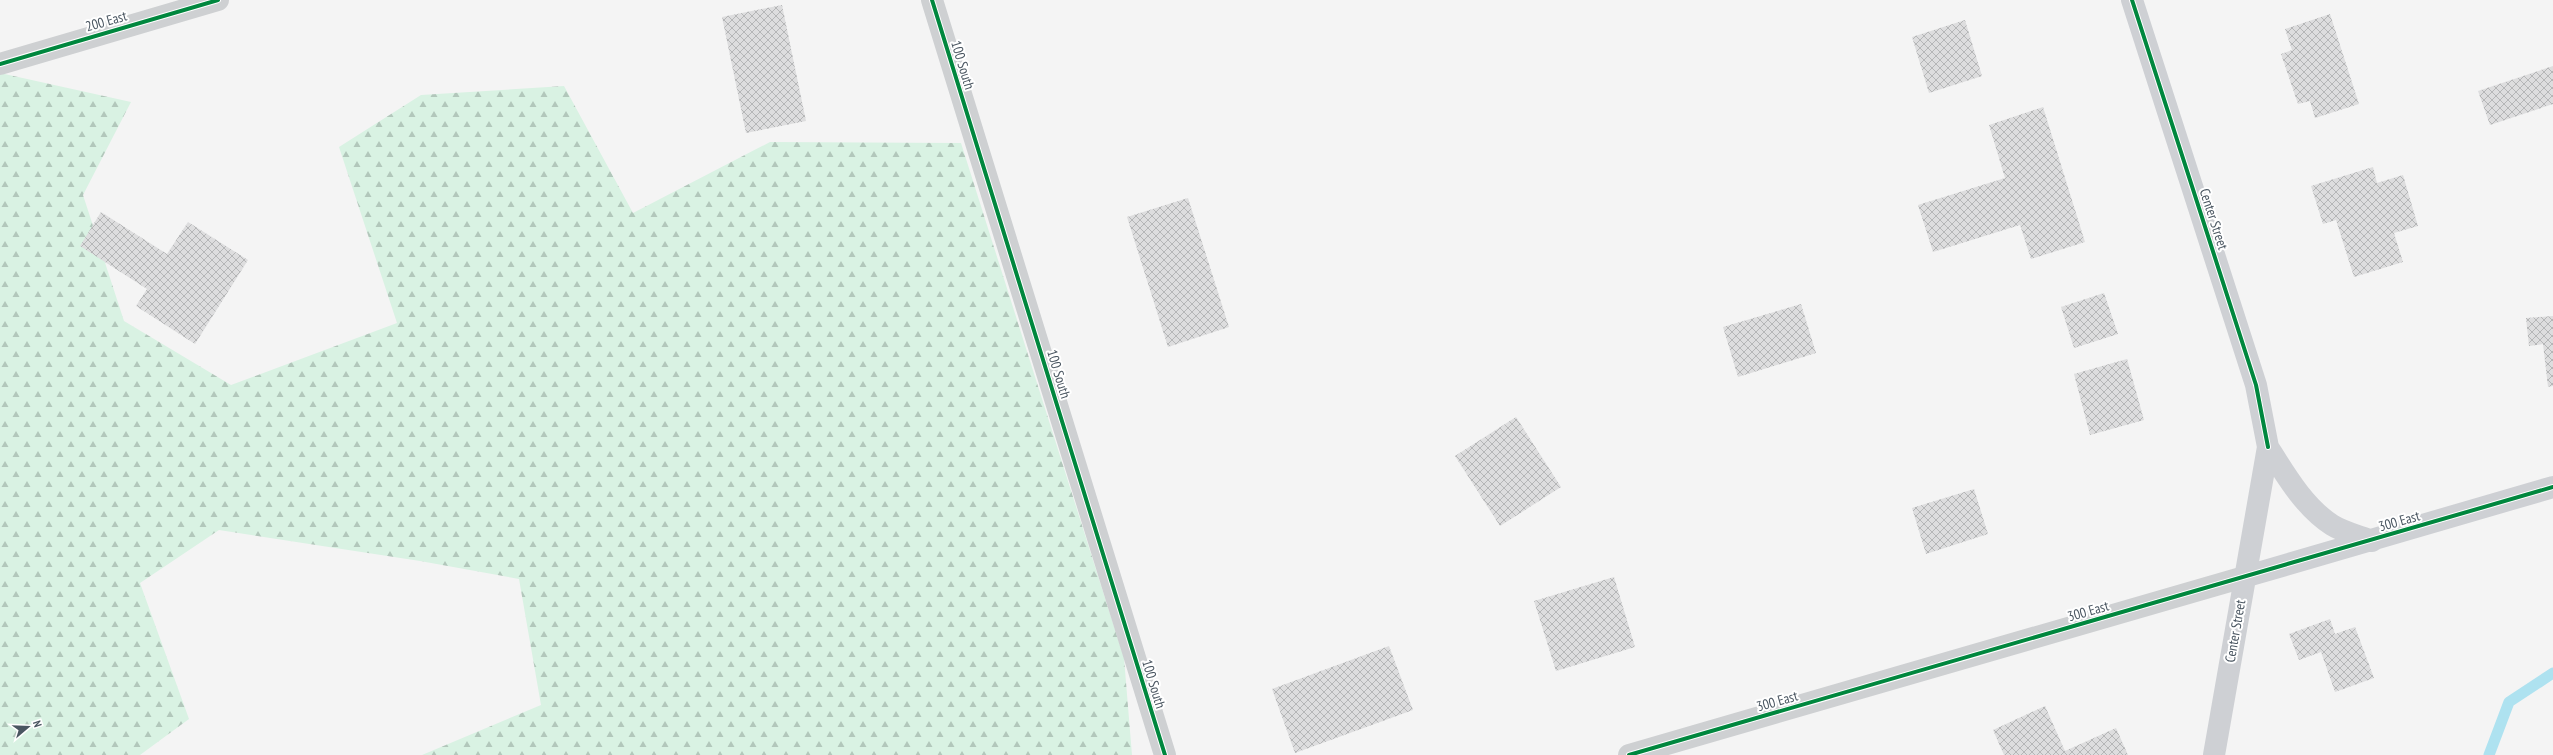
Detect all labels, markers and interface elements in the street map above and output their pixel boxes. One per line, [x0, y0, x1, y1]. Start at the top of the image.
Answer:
street label: 200 East [83, 7, 129, 35]
street label: 100 South [947, 38, 979, 92]
street label: Center Street [2196, 186, 2232, 252]
street label: 100 South [1043, 347, 1075, 401]
street label: 300 East [2376, 507, 2422, 535]
street label: 300 East [2065, 597, 2111, 625]
street label: Center Street [2221, 598, 2249, 664]
street label: 100 South [1138, 657, 1170, 711]
street label: 300 East [1754, 687, 1800, 715]
north arrow [8, 707, 48, 747]
text: N [30, 719, 45, 729]

